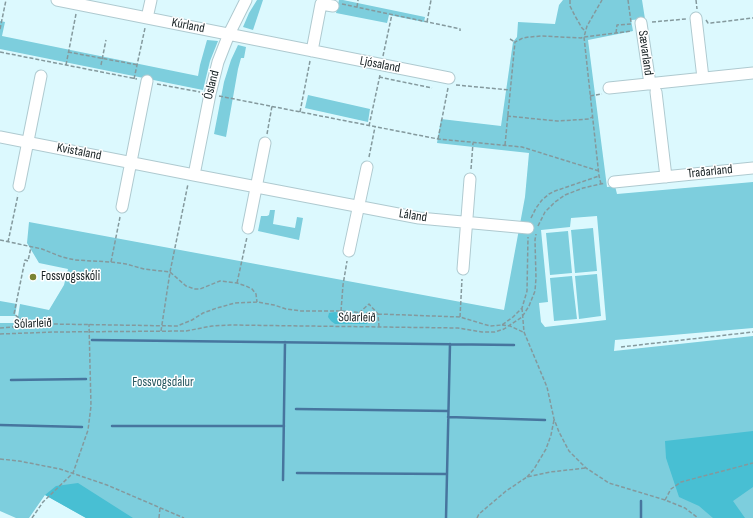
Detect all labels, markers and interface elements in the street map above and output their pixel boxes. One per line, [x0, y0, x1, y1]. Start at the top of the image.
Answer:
street label: Kúrland [170, 15, 206, 37]
street label: Sævarland [634, 30, 656, 76]
street label: Ljósaland [358, 53, 402, 77]
street label: Ósland [201, 69, 223, 101]
street label: Kvistaland [55, 140, 103, 164]
street label: Traðarland [687, 162, 733, 182]
street label: Láland [398, 206, 428, 226]
place label: Fossvogsskóli [41, 269, 100, 285]
marker: Fossvogsskóli [28, 272, 38, 282]
street label: Sólarleið [338, 310, 376, 326]
street label: Sólarleið [14, 316, 52, 332]
park label: Fossvogsdalur [132, 375, 194, 391]

